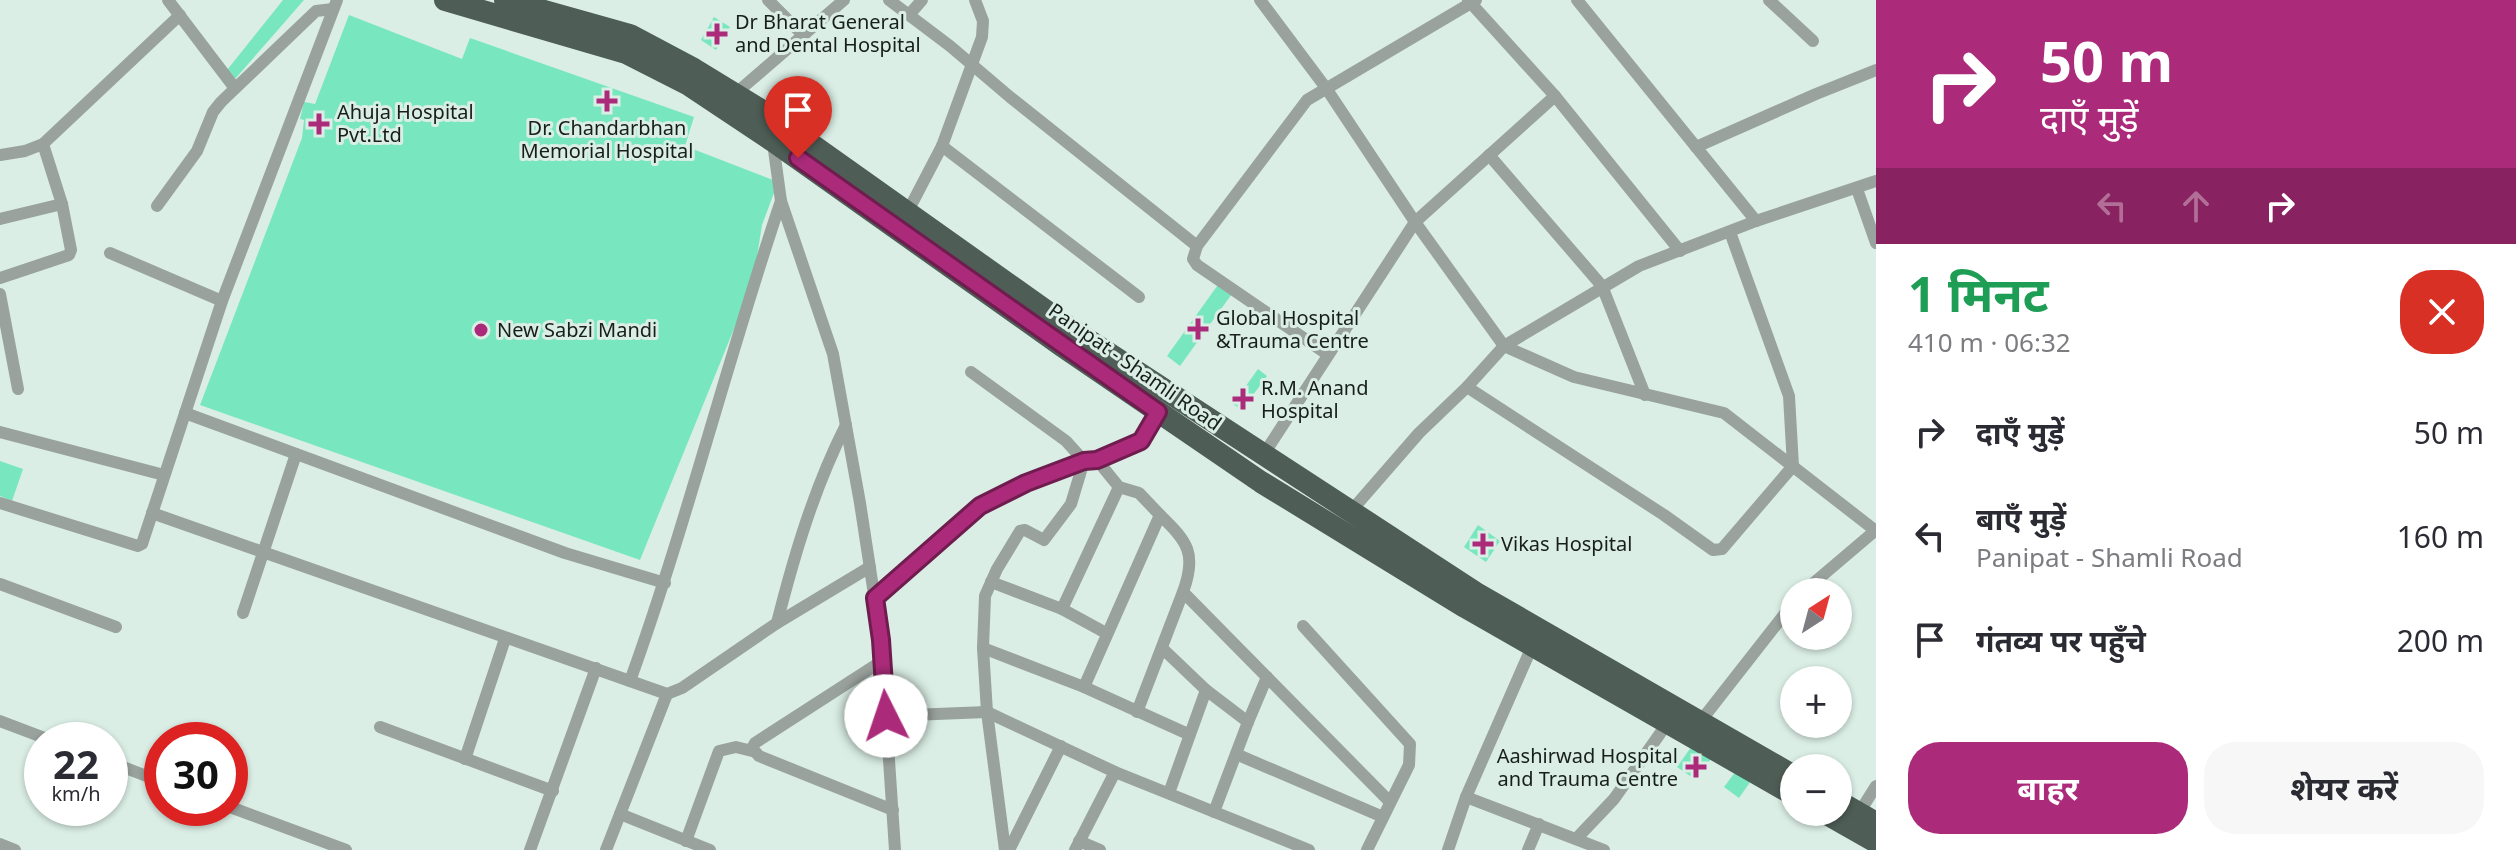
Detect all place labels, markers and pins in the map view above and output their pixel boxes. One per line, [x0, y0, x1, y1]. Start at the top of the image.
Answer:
place label: Dr Bharat General and Dental Hospital [735, 8, 921, 58]
marker: Dr Bharat General and Dental Hospital [706, 23, 728, 45]
pin [764, 76, 832, 158]
marker: Dr. Chandarbhan Memorial Hospital [596, 90, 618, 112]
place label: Ahuja Hospital Pvt.Ltd [337, 98, 474, 148]
marker: Ahuja Hospital Pvt.Ltd [308, 113, 330, 135]
place label: Dr. Chandarbhan Memorial Hospital [521, 114, 693, 164]
place label: Global Hospital &Trauma Centre [1216, 304, 1369, 354]
place label: New Sabzi Mandi [497, 316, 657, 343]
marker: Global Hospital &Trauma Centre [1187, 318, 1209, 340]
marker: New Sabzi Mandi [472, 321, 490, 339]
place label: R.M. Anand Hospital [1261, 374, 1369, 424]
marker: R.M. Anand Hospital [1232, 388, 1254, 410]
place label: Vikas Hospital [1501, 530, 1632, 557]
marker: Vikas Hospital [1472, 533, 1494, 555]
place label: Aashirwad Hospital and Trauma Centre [1497, 742, 1678, 792]
marker: Aashirwad Hospital and Trauma Centre [1685, 756, 1707, 778]

